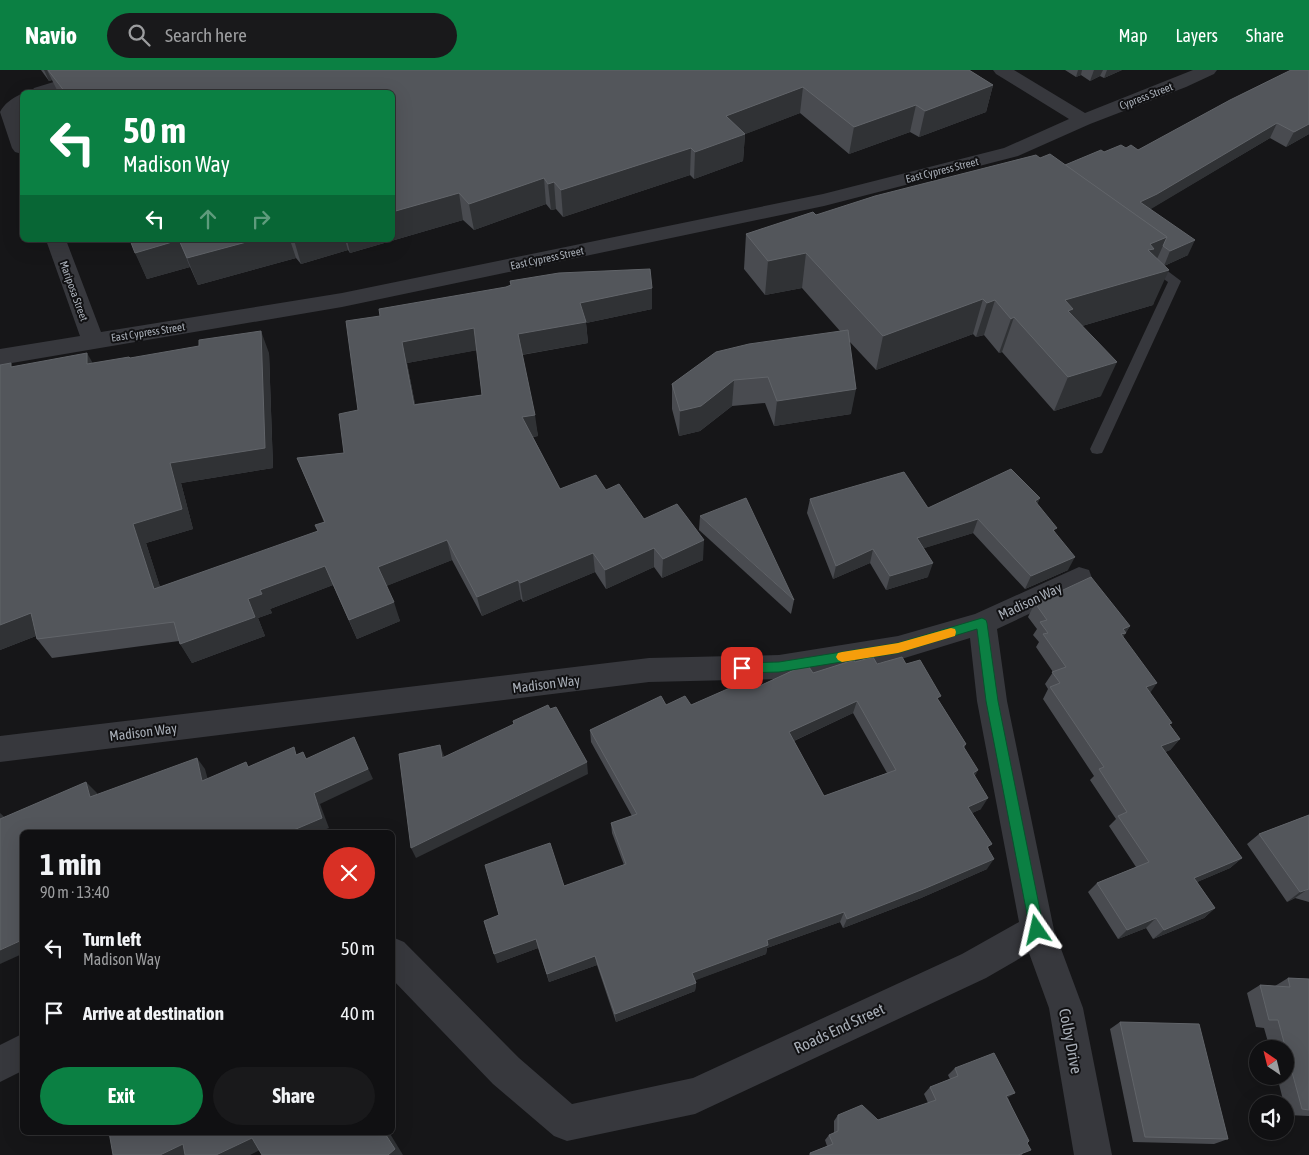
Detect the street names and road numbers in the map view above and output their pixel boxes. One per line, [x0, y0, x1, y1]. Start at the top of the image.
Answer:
street label: Cypress Street [1118, 80, 1174, 112]
street label: East Cypress Street [904, 155, 980, 185]
street label: East Cypress Street [509, 244, 585, 272]
street label: Mariposa Street [58, 259, 90, 323]
street label: East Cypress Street [110, 320, 186, 344]
street label: Madison Way [996, 579, 1064, 623]
street label: Madison Way [511, 672, 581, 696]
street label: Madison Way [108, 720, 178, 744]
street label: Roads End Street [791, 999, 887, 1057]
street label: Colby Drive [1055, 1007, 1086, 1075]

